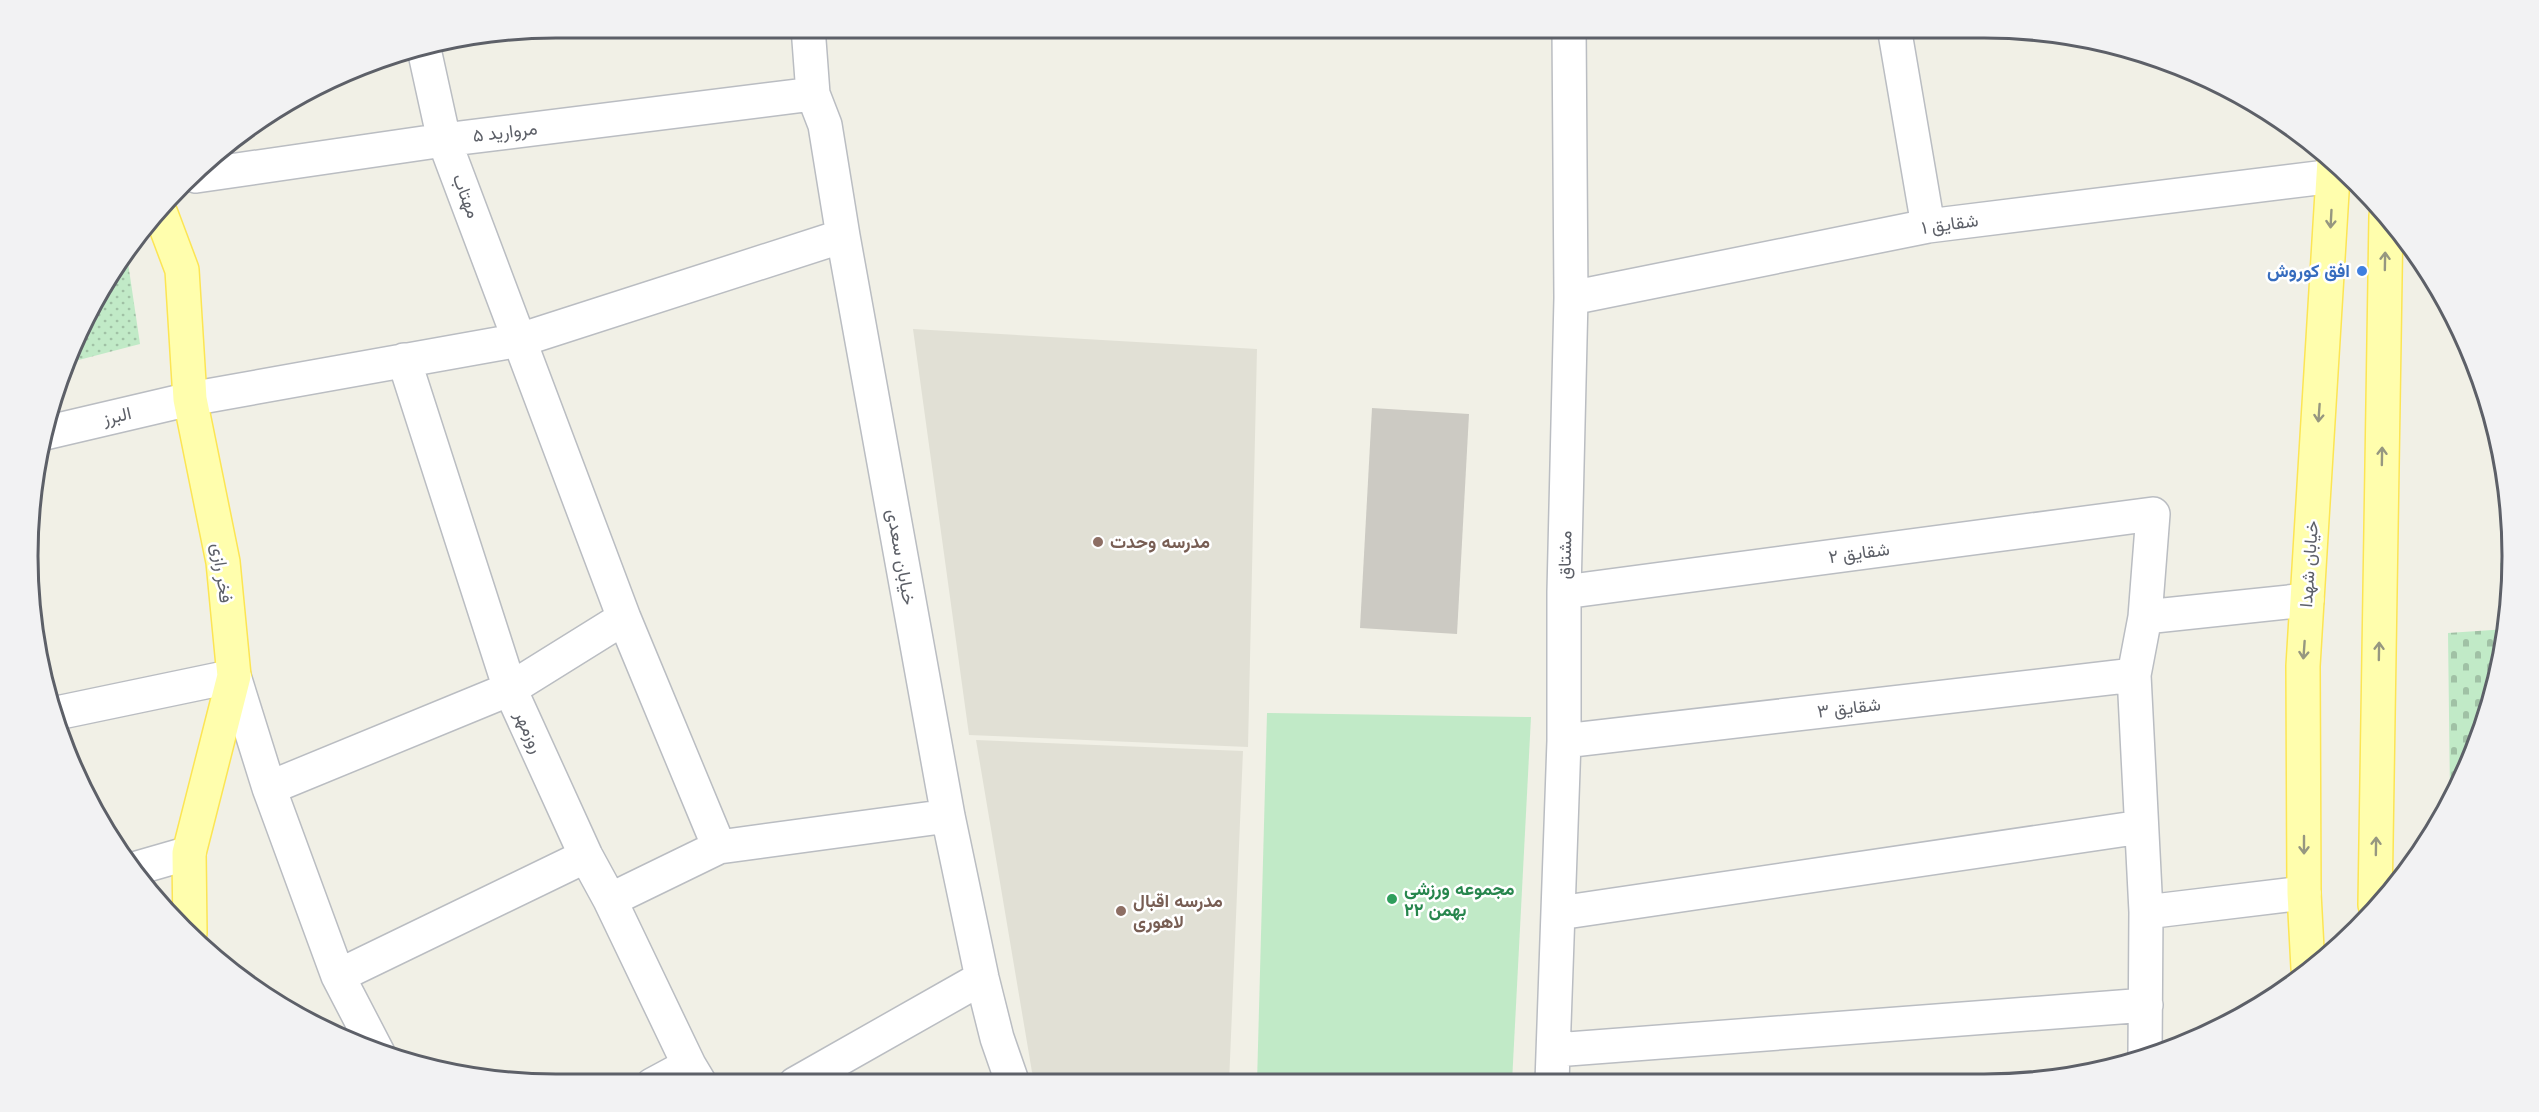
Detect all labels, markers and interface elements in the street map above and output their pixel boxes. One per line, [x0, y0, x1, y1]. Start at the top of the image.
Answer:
street label: مروارید ۵ [471, 116, 539, 147]
street label: مهتاب [448, 170, 485, 221]
street label: شقایق ۱ [1920, 208, 1980, 239]
one-way arrow [2325, 208, 2336, 228]
one-way arrow [2379, 252, 2390, 272]
place label: افق کوروش [2267, 259, 2350, 282]
marker: افق کوروش [2355, 264, 2369, 278]
street label: البرز [99, 401, 133, 430]
one-way arrow [2314, 403, 2325, 423]
one-way arrow [2376, 447, 2387, 467]
street label: خیابان سعدی [882, 507, 921, 607]
street label: خیابان شهدا [2294, 520, 2323, 608]
place label: مدرسه وحدت [1110, 530, 1210, 553]
street label: مشتاق [1553, 530, 1576, 580]
marker: مدرسه وحدت [1091, 535, 1105, 549]
street label: شقایق ۲ [1827, 537, 1891, 568]
street label: فخر رازی [207, 542, 238, 604]
one-way arrow [2298, 639, 2309, 659]
one-way arrow [2373, 642, 2384, 662]
street label: شقایق ۳ [1816, 692, 1882, 723]
street label: روزمهر [510, 706, 549, 757]
one-way arrow [2298, 834, 2310, 854]
one-way arrow [2370, 837, 2381, 857]
place label: مجموعه ورزشی ۲۲ بهمن [1404, 877, 1515, 921]
place label: مدرسه اقبال لاهوری [1133, 889, 1223, 933]
marker: مجموعه ورزشی ۲۲ بهمن [1385, 892, 1399, 906]
marker: مدرسه اقبال لاهوری [1114, 904, 1128, 918]

